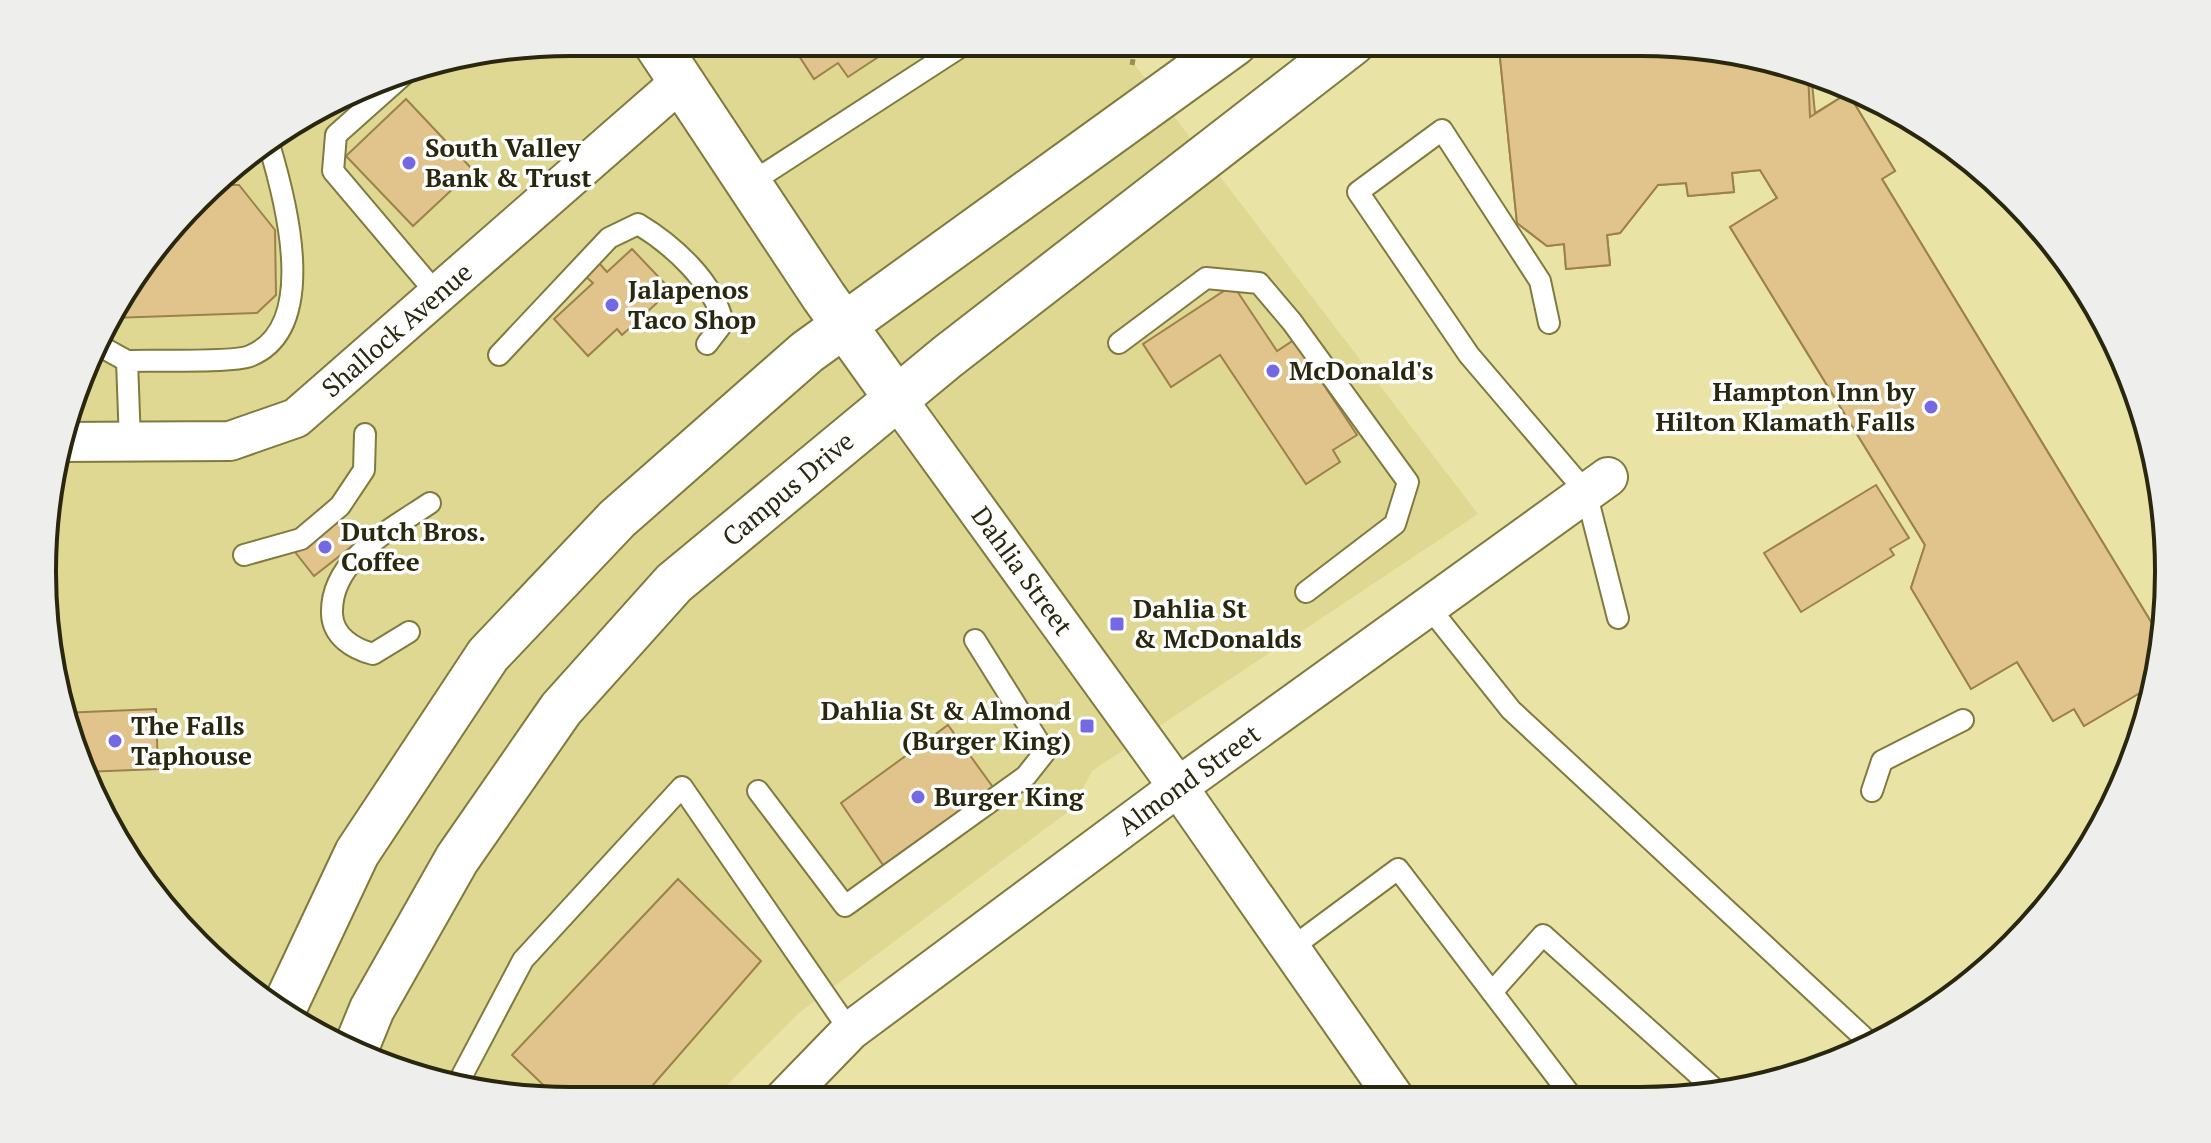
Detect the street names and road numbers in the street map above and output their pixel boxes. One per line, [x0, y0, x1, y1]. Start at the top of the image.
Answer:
street label: Shallock Avenue [314, 254, 479, 404]
street label: Campus Drive [715, 423, 860, 553]
street label: Dahlia Street [965, 499, 1081, 642]
street label: Almond Street [1110, 716, 1267, 842]

